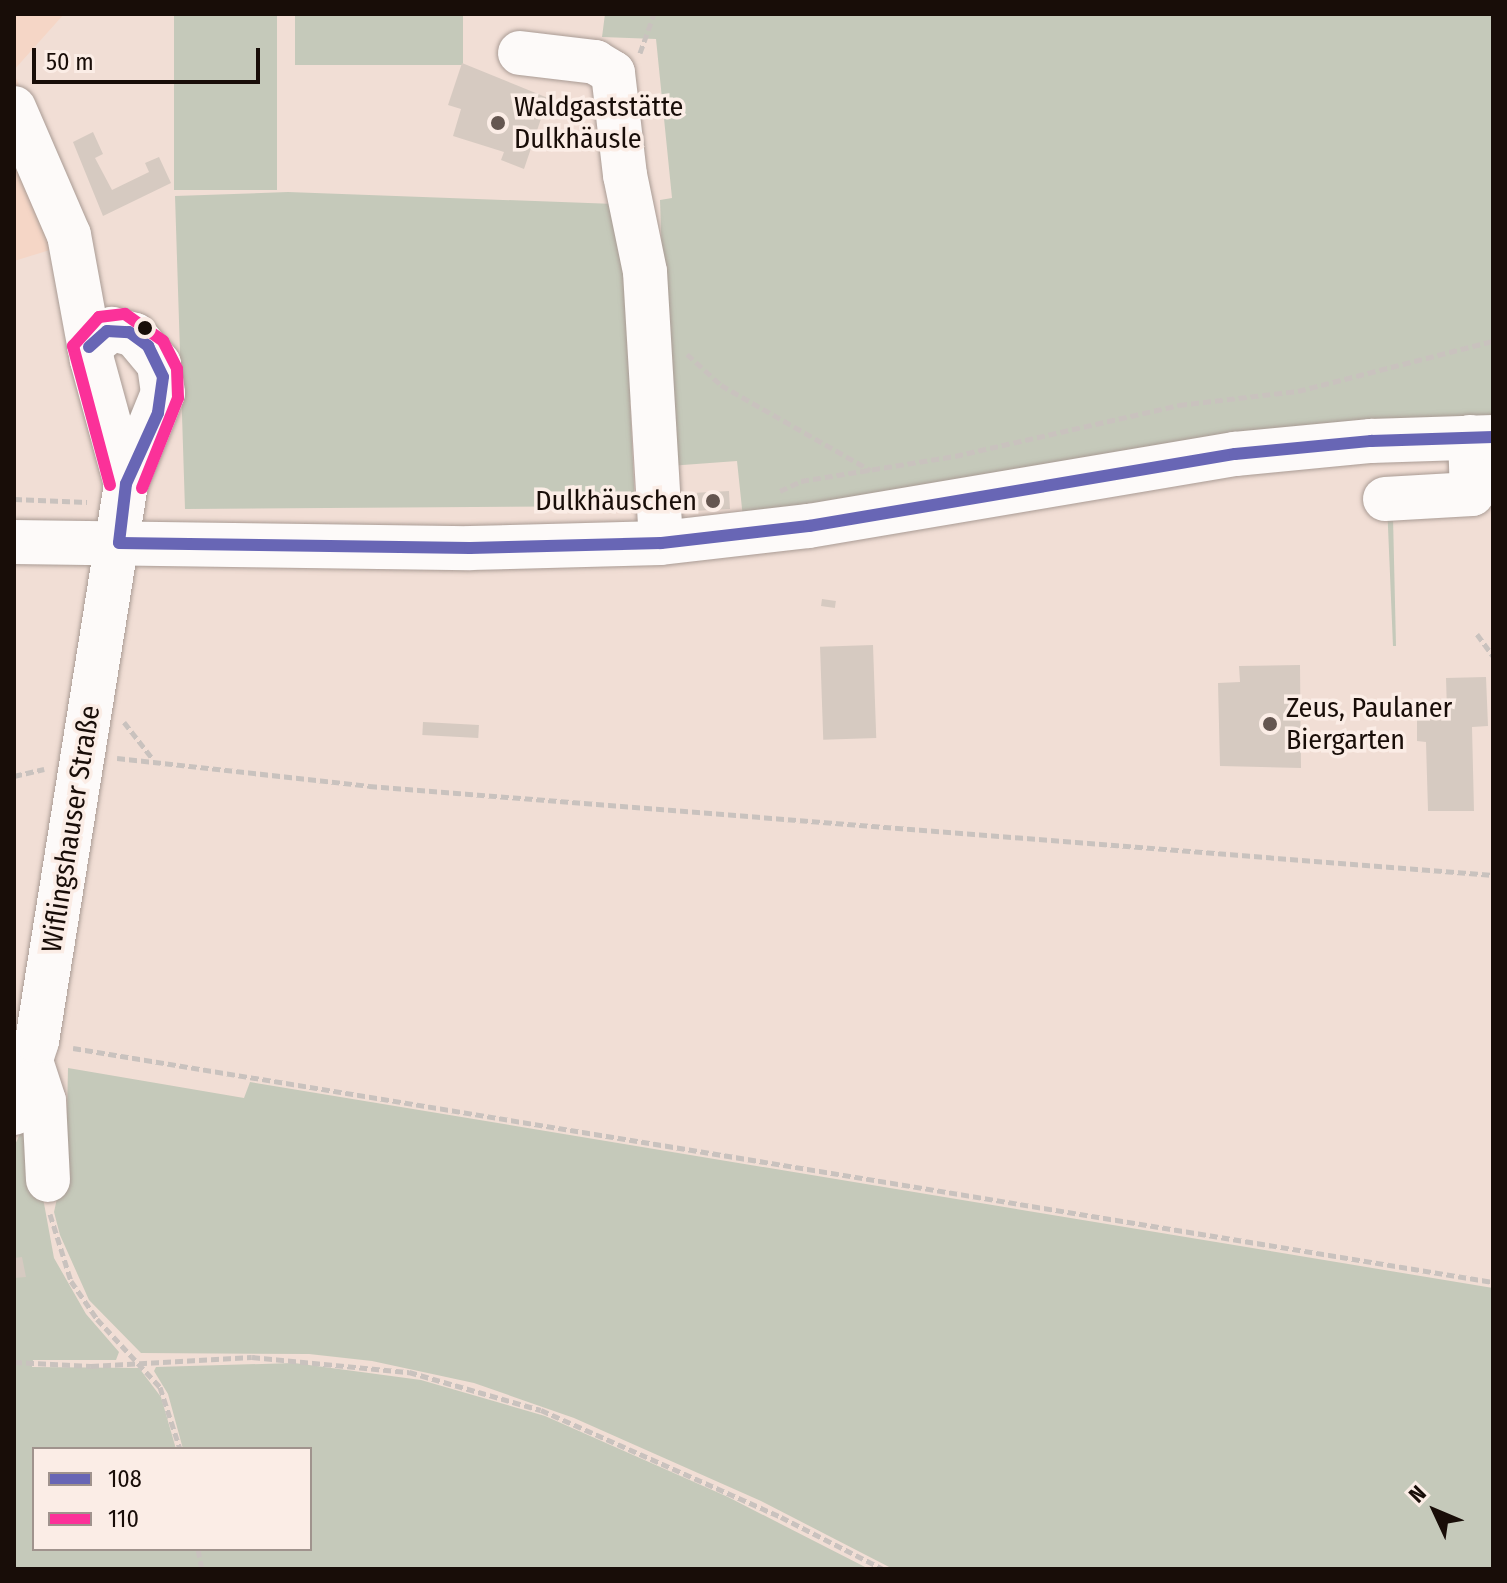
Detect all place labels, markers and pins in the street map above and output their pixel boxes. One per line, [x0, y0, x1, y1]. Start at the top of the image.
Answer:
place label: Waldgaststätte Dulkhäusle [514, 90, 683, 156]
marker: Waldgaststätte Dulkhäusle [489, 114, 507, 132]
unlabelled marker [137, 320, 153, 336]
place label: Dulkhäuschen [535, 484, 697, 518]
marker: Dulkhäuschen [704, 492, 722, 510]
place label: Zeus, Paulaner Biergarten [1286, 691, 1452, 757]
marker: Zeus, Paulaner Biergarten [1261, 715, 1279, 733]

